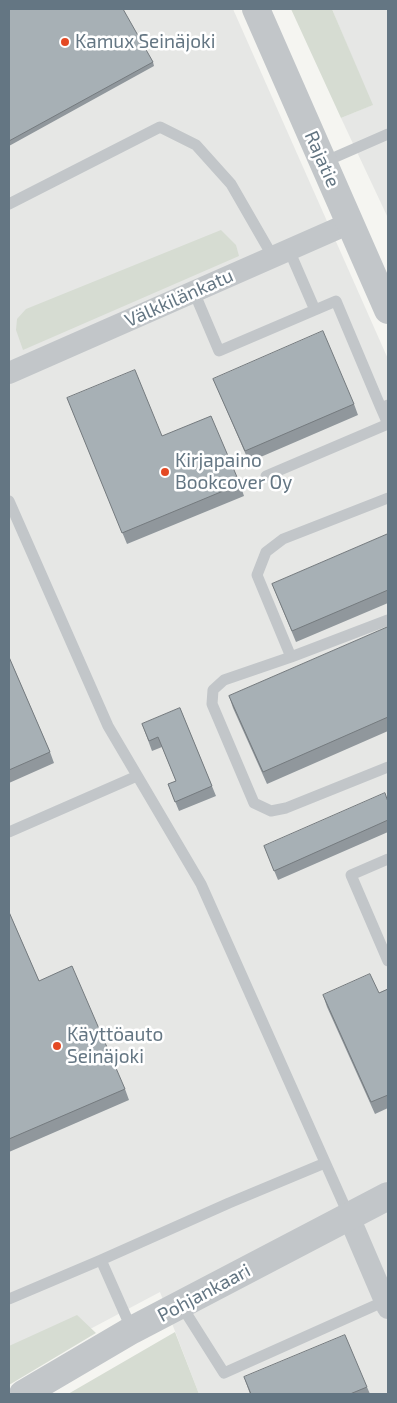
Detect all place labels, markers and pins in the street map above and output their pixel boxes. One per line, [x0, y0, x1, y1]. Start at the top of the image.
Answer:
place label: Kamux Seinäjoki [75, 31, 215, 53]
marker: Kamux Seinäjoki [59, 36, 71, 48]
place label: Kirjapaino Bookcover Oy [175, 450, 292, 494]
marker: Kirjapaino Bookcover Oy [159, 466, 171, 478]
place label: Käyttöauto Seinäjoki [67, 1024, 163, 1068]
marker: Käyttöauto Seinäjoki [51, 1040, 63, 1052]

